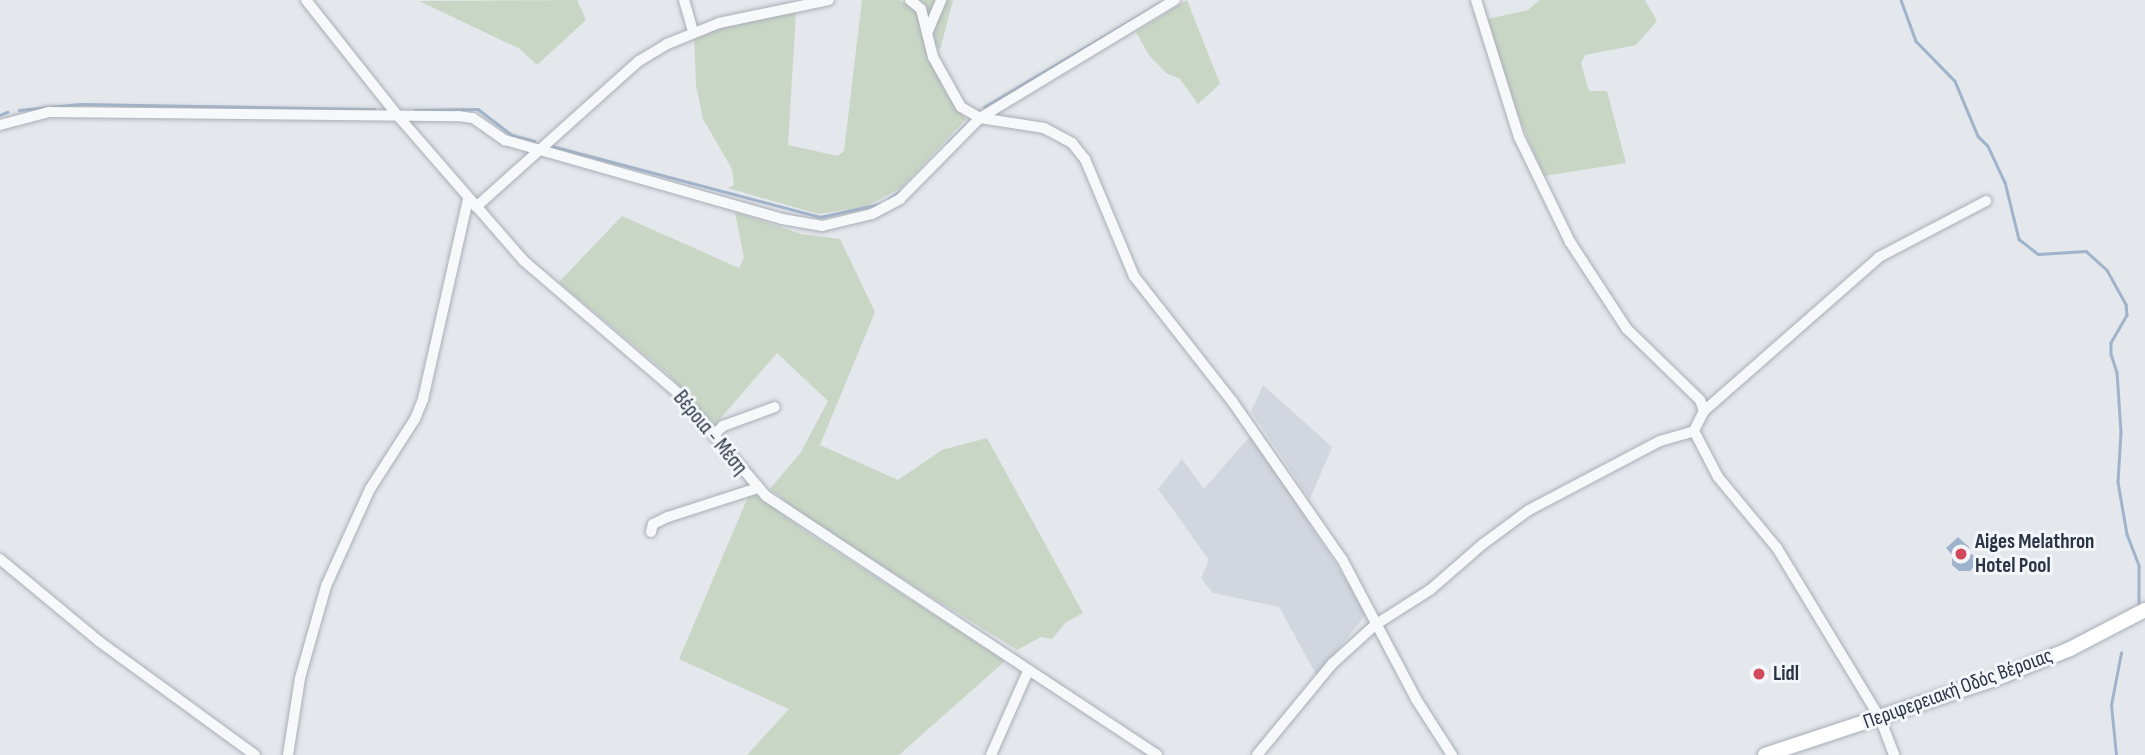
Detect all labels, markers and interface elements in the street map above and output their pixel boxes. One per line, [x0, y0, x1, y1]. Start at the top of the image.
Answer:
street label: Βέροια - Μέση [668, 386, 752, 480]
place label: Aiges Melathron Hotel Pool [1975, 529, 2094, 579]
marker: Aiges Melathron Hotel Pool [1953, 546, 1969, 562]
street label: Περιφερειακή Οδός Βέροιας [1860, 643, 2056, 735]
place label: Lidl [1773, 661, 1799, 687]
marker: Lidl [1751, 666, 1767, 682]

